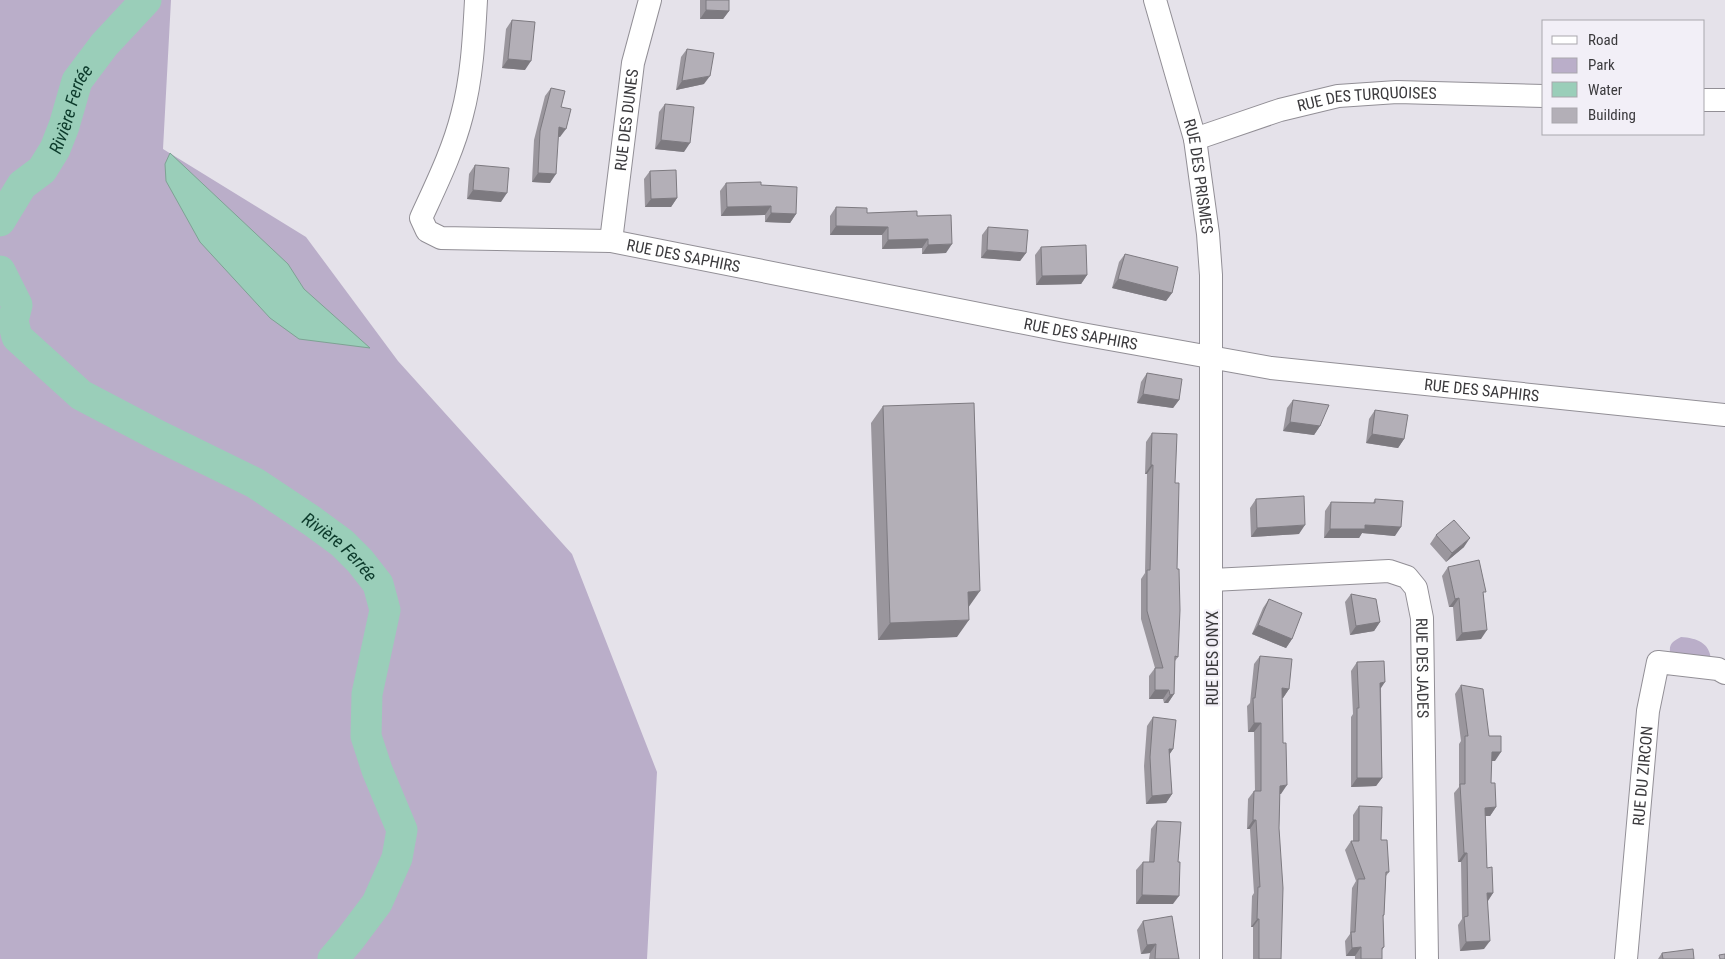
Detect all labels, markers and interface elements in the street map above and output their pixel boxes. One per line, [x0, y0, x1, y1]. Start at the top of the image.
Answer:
legend [1542, 20, 1705, 135]
text: Road [1588, 31, 1618, 49]
text: Park [1588, 56, 1615, 74]
water label: Rivière Ferrée [44, 60, 96, 156]
street label: RUE DES DUNES [610, 68, 642, 172]
text: Water [1588, 81, 1623, 99]
street label: RUE DES TURQUOISES [1295, 82, 1437, 115]
text: Building [1588, 106, 1636, 124]
street label: RUE DES PRISMES [1180, 116, 1217, 235]
street label: RUE DES SAPHIRS [625, 235, 742, 276]
street label: RUE DES SAPHIRS [1022, 314, 1139, 353]
street label: RUE DES SAPHIRS [1423, 374, 1540, 405]
water label: Rivière Ferrée [299, 507, 382, 585]
street label: RUE DES ONYX [1203, 610, 1222, 705]
street label: RUE DES JADES [1412, 618, 1433, 718]
street label: RUE DU ZIRCON [1628, 725, 1656, 827]

